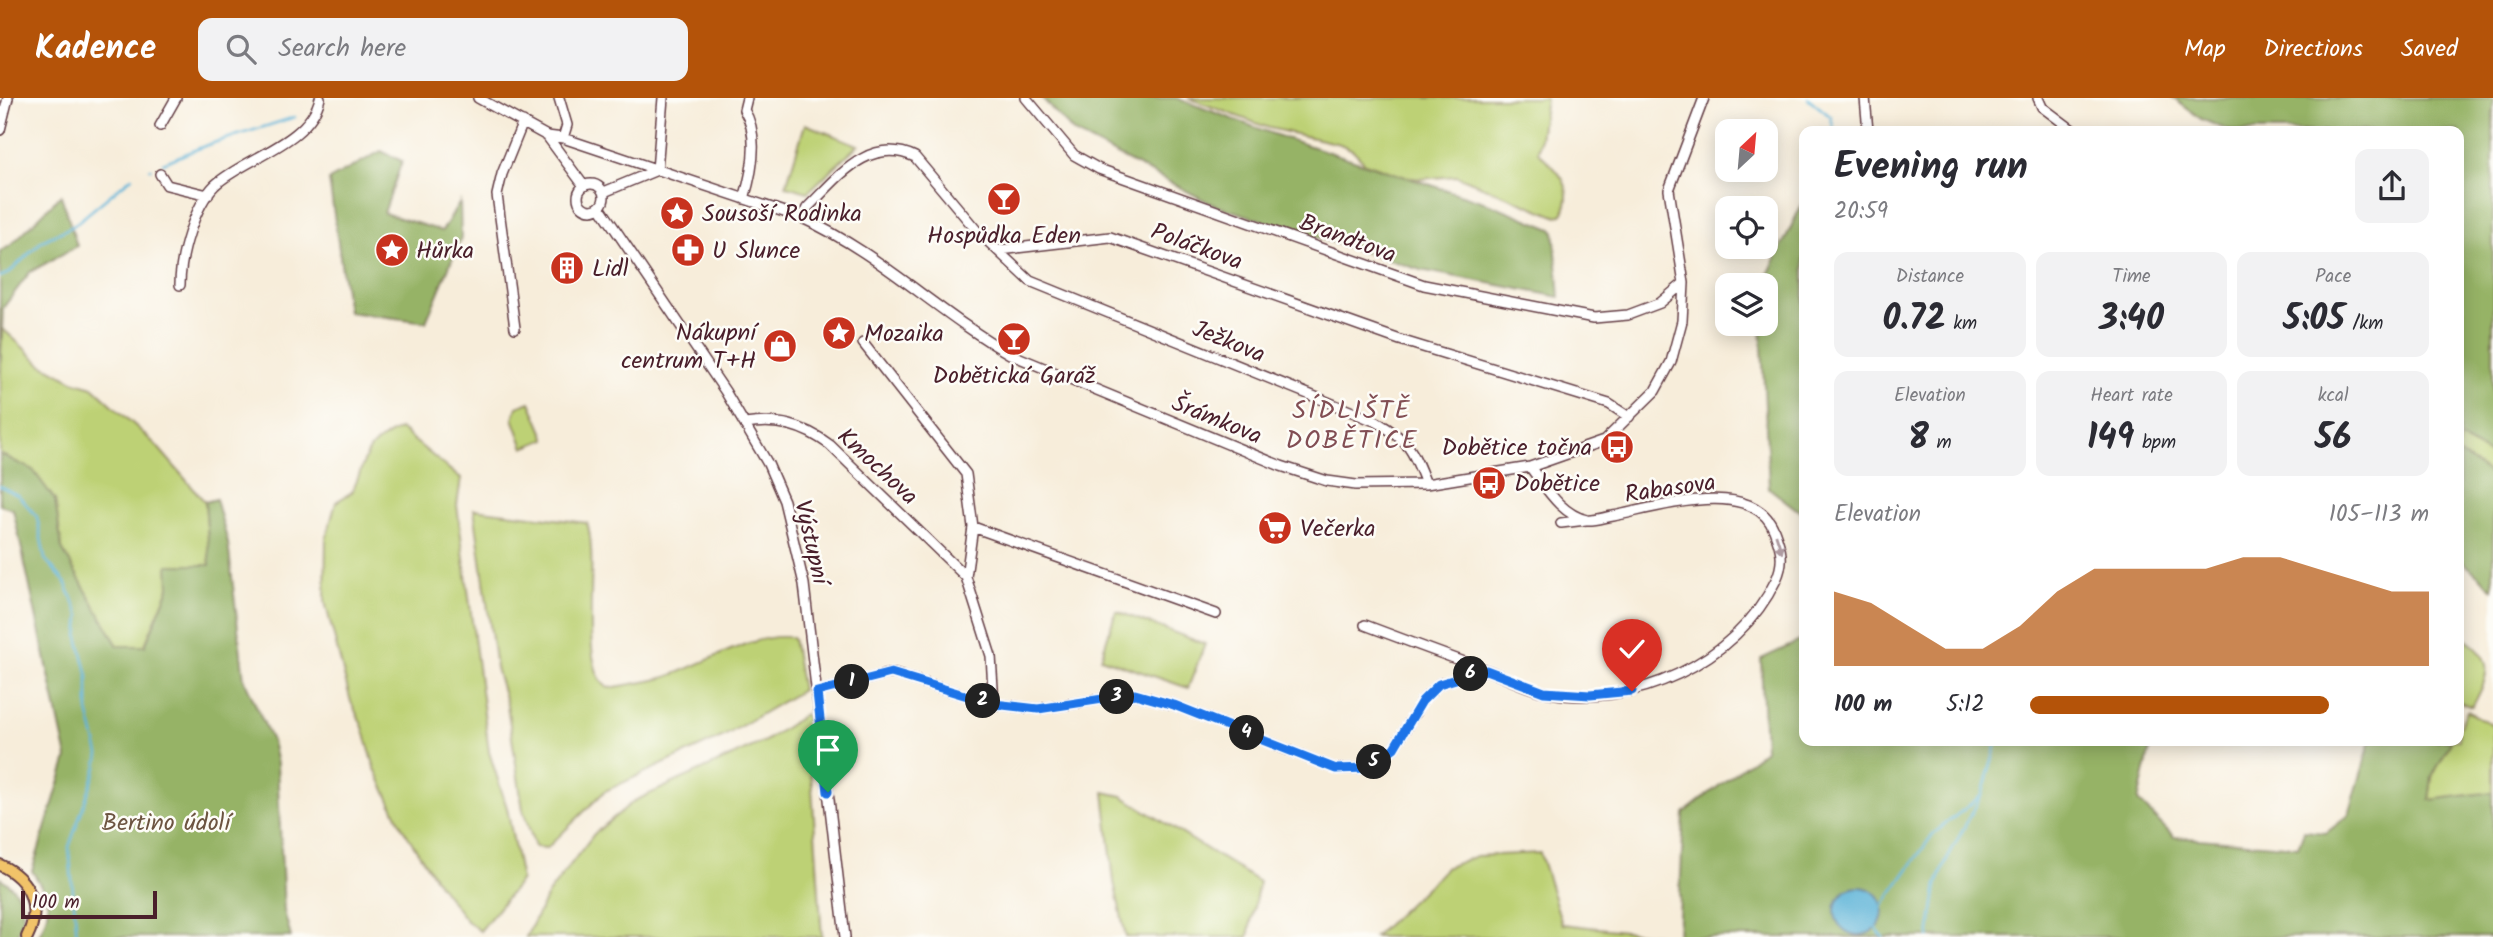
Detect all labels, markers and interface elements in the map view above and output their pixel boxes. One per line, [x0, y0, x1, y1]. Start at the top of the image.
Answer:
search box [198, 18, 688, 81]
text: Kadence [35, 23, 156, 76]
text: Search here [278, 28, 406, 70]
icon: search [222, 30, 260, 68]
text: Map [2184, 30, 2226, 69]
text: Directions [2264, 30, 2363, 69]
text: Saved [2401, 30, 2458, 69]
north arrow [1715, 119, 1778, 182]
map controls [1715, 119, 1778, 336]
text: Evening run [1834, 138, 2028, 198]
button: share [2355, 149, 2429, 223]
bar icon: Hospůdka Eden [985, 180, 1023, 218]
place icon: Sousoší Rodinka [658, 194, 696, 232]
text: 20:59 [1834, 194, 1888, 230]
place label: Sousoší Rodinka [702, 195, 862, 234]
button: locate [1715, 196, 1778, 259]
street label: Brandtova [1293, 204, 1402, 275]
street label: Poláčkova [1145, 213, 1248, 282]
place label: Hospůdka Eden [927, 217, 1081, 256]
place icon: Hůrka [373, 231, 411, 269]
pharmacy icon: U Slunce [669, 231, 707, 269]
place label: Hůrka [416, 232, 474, 271]
place label: U Slunce [712, 232, 801, 271]
building icon: Lidl [548, 249, 586, 287]
place label: Lidl [592, 250, 629, 289]
text: Distance [1896, 262, 1964, 292]
text: Time [2112, 262, 2151, 292]
text: Pace [2315, 262, 2351, 292]
button: layers [1715, 273, 1778, 336]
text: 0.72 [1882, 292, 1946, 348]
text: 3:40 [2099, 292, 2164, 348]
text: 5:05 [2283, 292, 2345, 348]
text: km [1946, 309, 1977, 339]
text: /km [2345, 309, 2383, 339]
street label: Ježkova [1186, 310, 1271, 375]
place label: Nákupní centrum T+H [621, 314, 759, 381]
place icon: Mozaika [820, 314, 858, 352]
place label: Mozaika [864, 315, 944, 354]
bar icon: Dobětická Garáž [995, 320, 1033, 358]
shop icon: Nákupní centrum T+H [761, 327, 799, 365]
place label: Dobětická Garáž [933, 357, 1096, 396]
text: Elevation [1894, 381, 1966, 411]
text: Heart rate [2090, 381, 2173, 411]
text: kcal [2318, 381, 2349, 411]
street label: Šrámkova [1165, 385, 1268, 456]
district label: SÍDLIŠTĚ DOBĚTICE [1285, 390, 1419, 462]
text: 8 [1908, 411, 1929, 467]
text: 149 [2087, 411, 2134, 467]
text: 56 [2315, 411, 2352, 467]
street label: Kmochova [827, 419, 927, 515]
bus stop icon: Dobětice točna [1598, 428, 1636, 466]
text: m [1929, 428, 1952, 458]
text: bpm [2134, 428, 2176, 458]
place label: Dobětice točna [1441, 429, 1592, 468]
bus stop icon: Dobětice [1470, 464, 1508, 502]
street label: Rabasova [1622, 464, 1718, 515]
place label: Dobětice [1514, 465, 1600, 504]
street label: Výstupní [782, 497, 840, 591]
text: Elevation [1834, 497, 1921, 533]
text: 105–113 m [2329, 497, 2429, 533]
supermarket icon: Večerka [1256, 509, 1294, 547]
place label: Večerka [1300, 510, 1376, 549]
one-way arrow [1774, 534, 1784, 555]
pin [1602, 619, 1662, 691]
icon: check [1613, 630, 1651, 668]
pin: 6 [1454, 656, 1488, 692]
text: 6 [1465, 658, 1476, 688]
pin: 1 [834, 664, 870, 700]
text: 1 [849, 666, 854, 696]
pin: 3 [1100, 680, 1134, 714]
text: 3 [1111, 681, 1122, 711]
pin: 2 [965, 684, 1000, 718]
text: 2 [977, 685, 988, 715]
text: 100 m [1834, 687, 1892, 723]
text: 5:12 [1946, 687, 1985, 723]
pin: 4 [1230, 716, 1264, 750]
text: 4 [1241, 717, 1252, 747]
pin [798, 720, 858, 792]
icon: arrive [809, 731, 847, 769]
pin: 5 [1356, 744, 1392, 780]
text: 5 [1369, 746, 1378, 776]
park label: Bertino údolí [102, 804, 233, 843]
scale bar [21, 888, 158, 920]
text: 100 m [32, 888, 80, 918]

